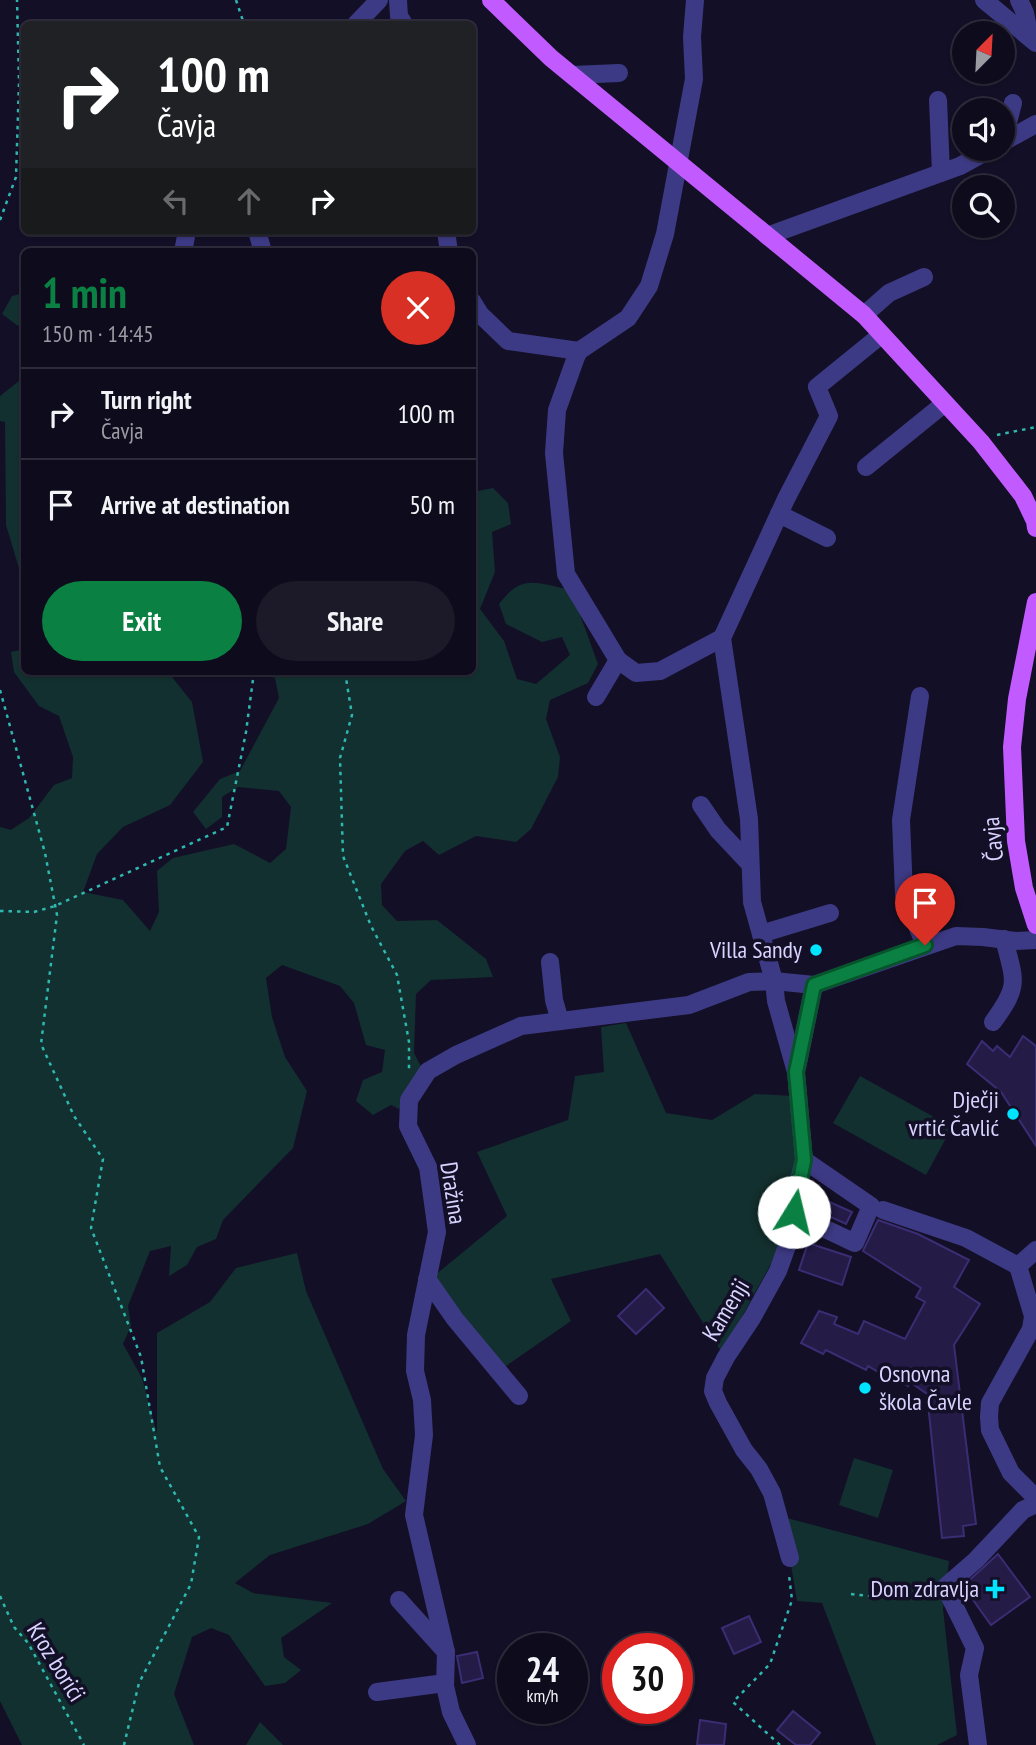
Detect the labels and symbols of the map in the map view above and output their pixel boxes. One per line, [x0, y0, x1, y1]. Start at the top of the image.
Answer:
north arrow [952, 21, 1015, 84]
street label: Čavja [975, 815, 1010, 863]
pin [895, 873, 955, 945]
place label: Villa Sandy [709, 934, 802, 965]
marker: Villa Sandy [808, 942, 824, 958]
place label: Dječji vrtić Čavlić [909, 1084, 999, 1143]
marker: Dječji vrtić Čavlić [1005, 1106, 1021, 1122]
street label: Dražina [433, 1160, 474, 1226]
position arrow [757, 1175, 831, 1249]
street label: Kamenji [695, 1273, 756, 1347]
place label: Osnovna škola Čavle [879, 1358, 972, 1417]
marker: Osnovna škola Čavle [857, 1380, 873, 1396]
place label: Dom zdravlja [870, 1573, 979, 1604]
marker: Dom zdravlja [985, 1579, 1005, 1599]
street label: Kroz borići [20, 1616, 93, 1707]
speed limit sign: 30 [602, 1633, 693, 1724]

